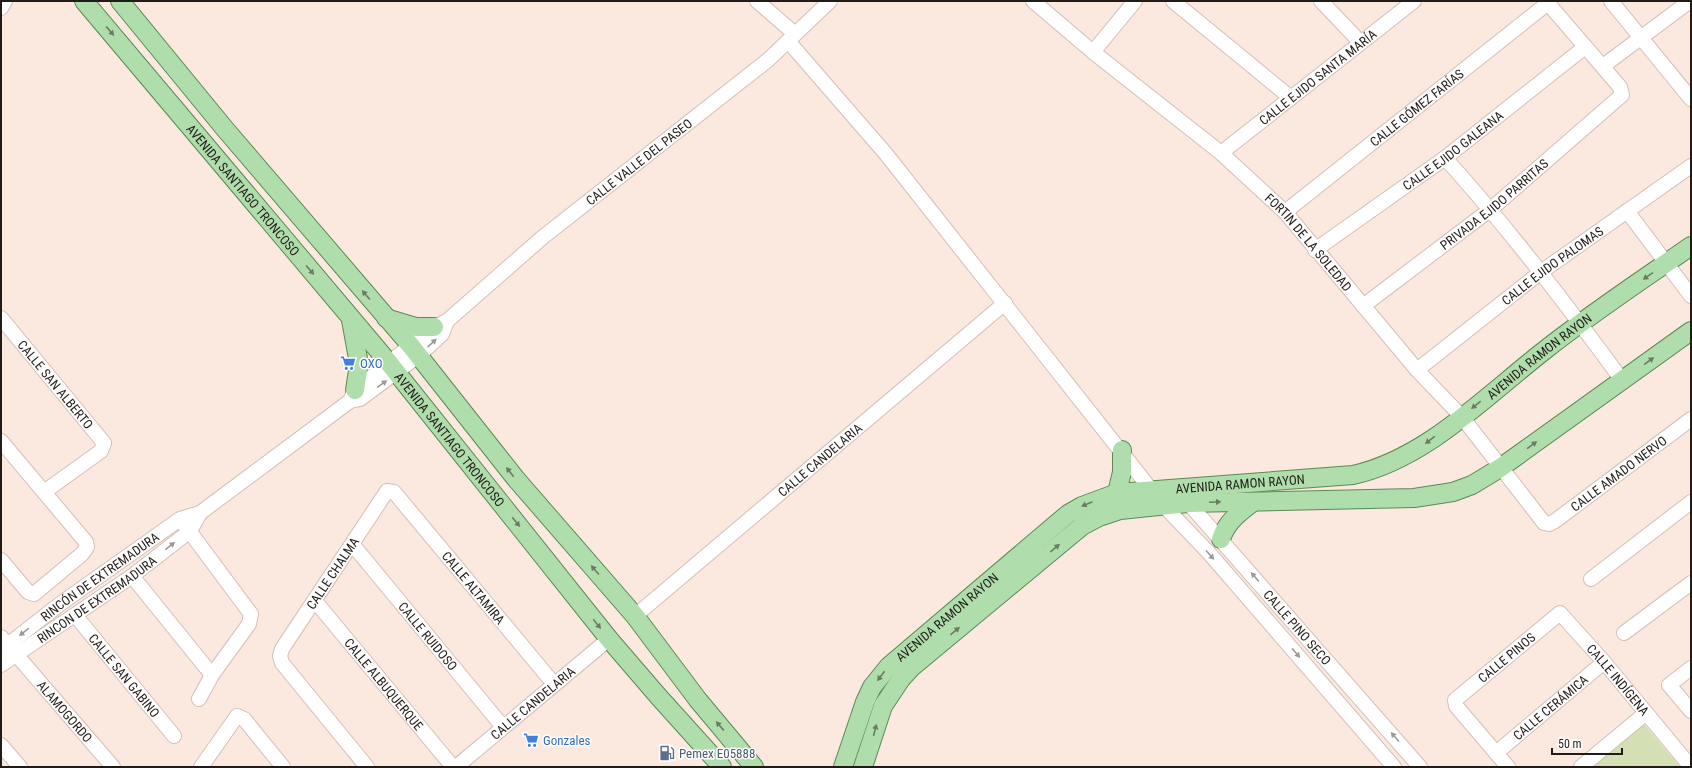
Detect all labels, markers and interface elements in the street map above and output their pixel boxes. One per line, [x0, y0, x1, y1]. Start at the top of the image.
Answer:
one-way arrow [105, 25, 114, 36]
street label: CALLE EJIDO SANTA MARÍA [1256, 26, 1380, 128]
street label: CALLE GÓMEZ FARÍAS [1367, 66, 1467, 149]
street label: CALLE EJIDO GALEANA [1400, 107, 1506, 193]
street label: CALLE VALLE DEL PASEO [583, 115, 695, 208]
street label: AVENIDA SANTIAGO TRONCOSO [184, 121, 303, 259]
street label: PRIVADA EJIDO PARRITAS [1437, 155, 1551, 252]
street label: FORTIN DE LA SOLEDAD [1262, 190, 1355, 294]
street label: CALLE EJIDO PALOMAS [1498, 223, 1606, 308]
one-way arrow [306, 264, 315, 275]
one-way arrow [1642, 272, 1653, 280]
one-way arrow [362, 290, 371, 300]
street label: AVENIDA RAMON RAYON [1484, 310, 1594, 402]
street label: CALLE SAN ALBERTO [15, 337, 97, 432]
one-way arrow [427, 338, 437, 348]
supermarket icon: OXO [339, 354, 357, 372]
place label: OXO [360, 356, 383, 371]
one-way arrow [1644, 357, 1654, 365]
street label: AVENIDA SANTIAGO TRONCOSO [392, 369, 508, 510]
one-way arrow [377, 380, 388, 388]
one-way arrow [1471, 400, 1482, 409]
street label: CALLE CANDELARIA [775, 420, 865, 499]
street label: CALLE AMADO NERVO [1568, 432, 1670, 514]
one-way arrow [1425, 436, 1436, 444]
one-way arrow [1527, 441, 1537, 449]
one-way arrow [506, 466, 515, 477]
street label: AVENIDA RAMON RAYON [1175, 471, 1305, 496]
one-way arrow [1209, 499, 1222, 505]
one-way arrow [1081, 501, 1093, 507]
one-way arrow [512, 517, 521, 528]
street label: RINCÓN DE EXTREMADURA [38, 529, 162, 624]
street label: CALLE CHALMA [303, 534, 362, 612]
one-way arrow [165, 542, 176, 550]
one-way arrow [1049, 544, 1060, 553]
street label: CALLE ALTAMIRA [439, 548, 508, 627]
one-way arrow [1206, 549, 1215, 560]
street label: RINCON DE EXTREMADURA [34, 552, 159, 646]
one-way arrow [591, 565, 600, 576]
street label: AVENIDA RAMON RAYON [893, 569, 1001, 664]
one-way arrow [1250, 572, 1259, 582]
street label: CALLE PINO SECO [1261, 587, 1334, 668]
street label: CALLE RUIDOSO [396, 599, 461, 673]
one-way arrow [593, 618, 602, 629]
one-way arrow [949, 627, 960, 636]
one-way arrow [19, 628, 29, 636]
street label: CALLE PINOS [1475, 629, 1538, 685]
street label: CALLE SAN GABINO [86, 631, 163, 720]
street label: CALLE ALBUQUERQUE [342, 635, 427, 733]
street label: CALLE INDÍGENA [1584, 641, 1653, 719]
one-way arrow [1291, 647, 1300, 658]
street label: CALLE CANDELARIA [488, 663, 578, 742]
one-way arrow [877, 671, 885, 682]
street label: CALLE CERÁMICA [1510, 671, 1591, 743]
street label: ALAMOGORDO [34, 677, 96, 745]
one-way arrow [716, 721, 725, 732]
one-way arrow [872, 724, 878, 736]
scale bar [1552, 730, 1622, 756]
supermarket icon: Gonzales [522, 731, 540, 749]
one-way arrow [1390, 732, 1399, 743]
place label: Gonzales [543, 733, 591, 748]
text: 50 m [1558, 737, 1582, 751]
fuel station icon: Pemex E05888 [658, 744, 676, 762]
place label: Pemex E05888 [679, 746, 755, 761]

